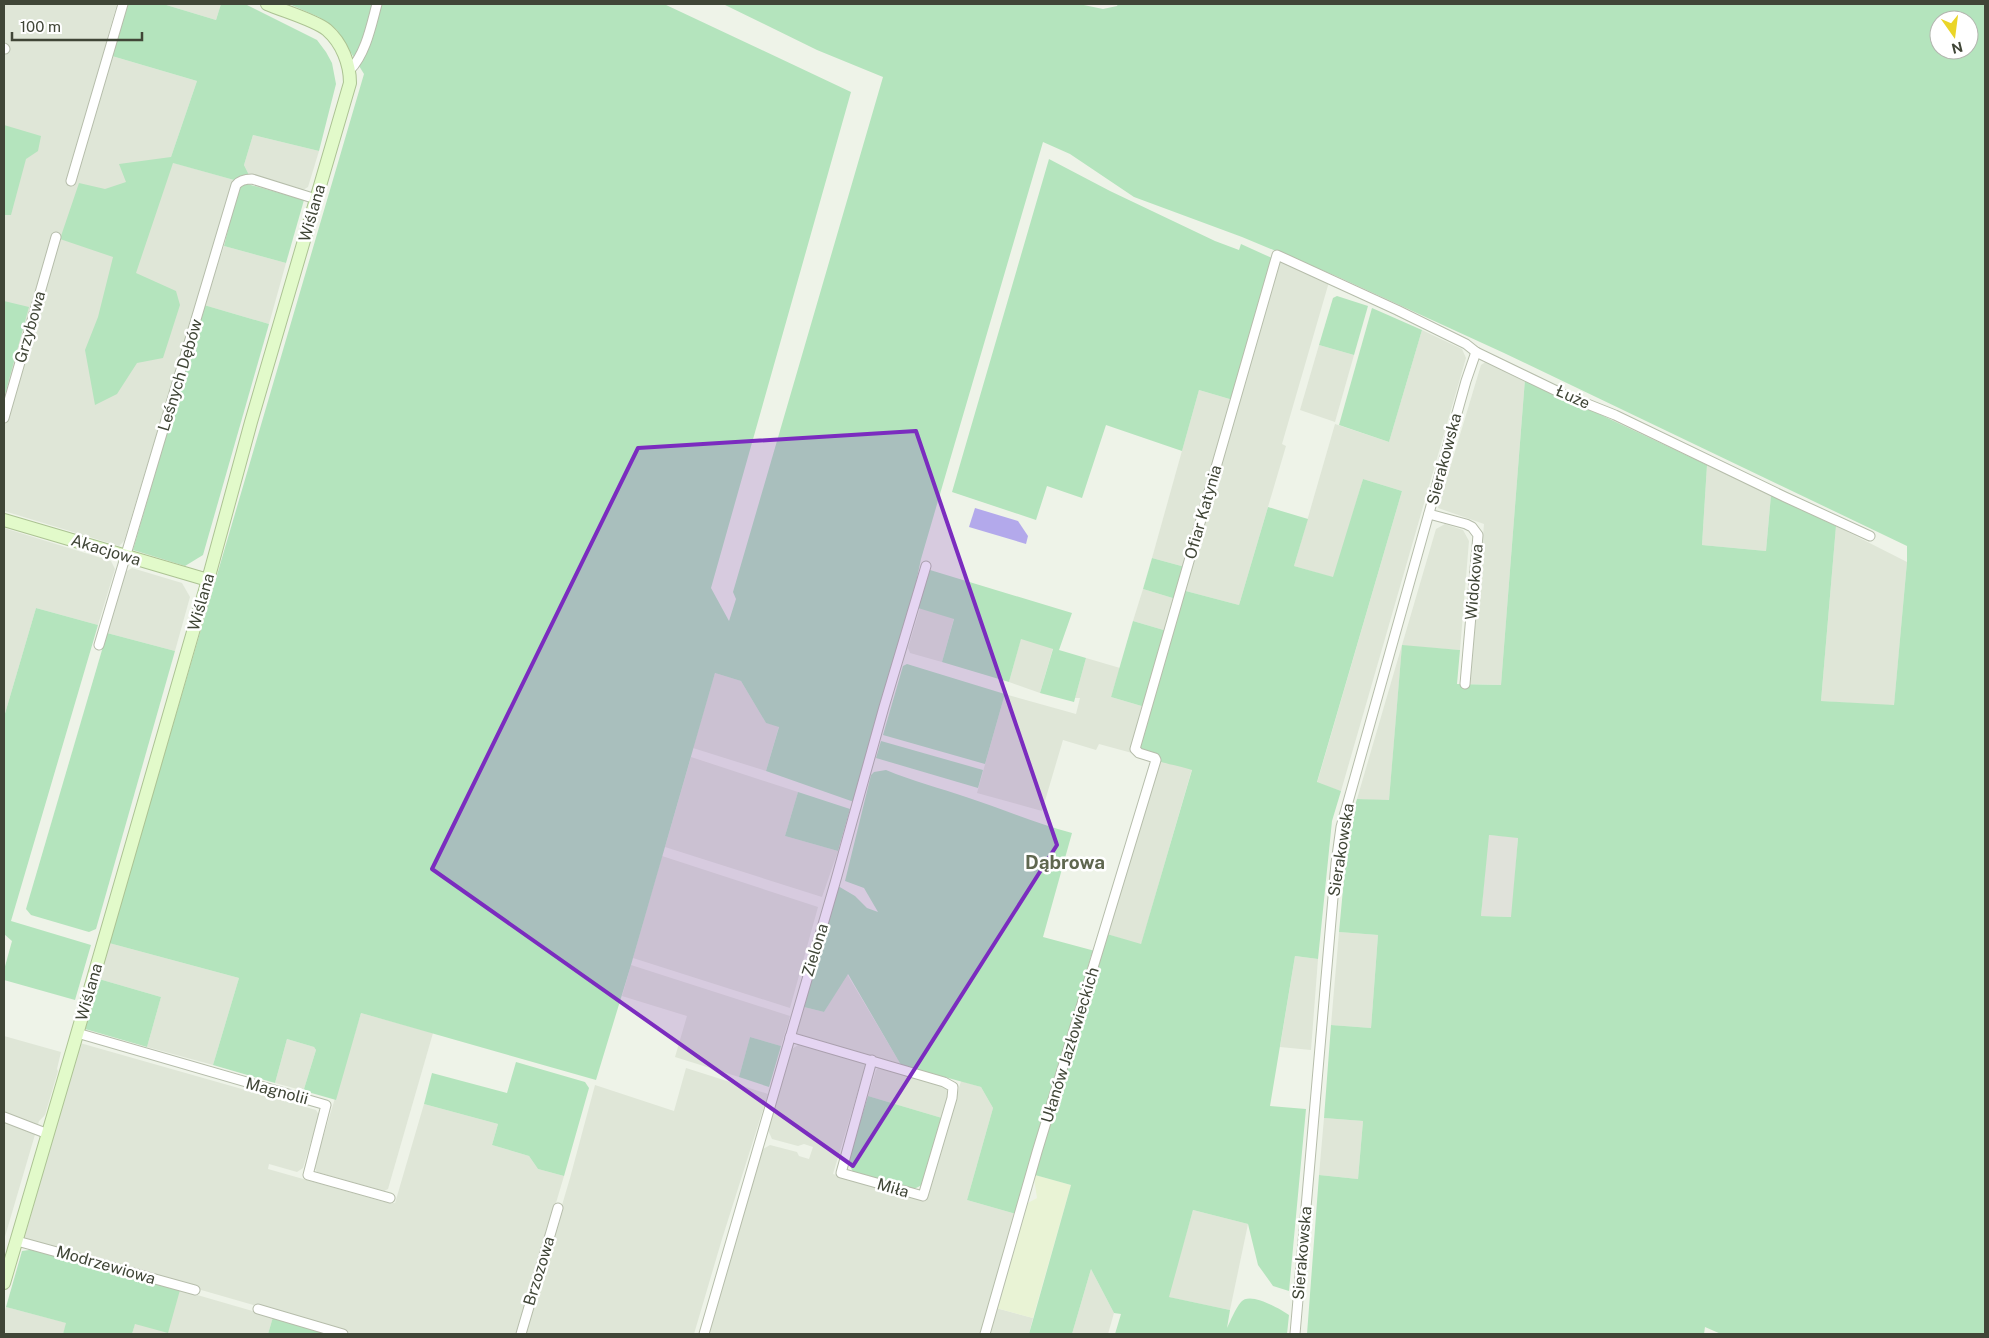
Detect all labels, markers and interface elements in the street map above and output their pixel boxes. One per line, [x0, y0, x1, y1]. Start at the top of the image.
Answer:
scale bar [12, 10, 142, 42]
north arrow [1929, 10, 1979, 60]
text: 100 m [20, 18, 61, 35]
text: N [1950, 39, 1964, 57]
street label: Wiślana [295, 182, 329, 244]
street label: Grzybowa [11, 289, 49, 365]
street label: Leśnych Dębów [154, 316, 206, 433]
street label: Łuże [1553, 381, 1593, 413]
street label: Sierakowska [1423, 411, 1465, 507]
street label: Ofiar Katynia [1180, 463, 1226, 561]
street label: Akacjowa [69, 530, 143, 570]
street label: Widokowa [1461, 543, 1487, 621]
street label: Wiślana [184, 571, 218, 633]
street label: Sierakowska [1324, 802, 1358, 898]
district label: Dąbrowa [1025, 851, 1105, 873]
street label: Zielona [798, 921, 832, 979]
street label: Wiślana [72, 961, 106, 1023]
street label: Ułanów Jazłowieckich [1037, 965, 1103, 1125]
street label: Magnolii [244, 1074, 310, 1108]
street label: Miła [875, 1174, 911, 1202]
street label: Sierakowska [1288, 1205, 1316, 1301]
street label: Brzozowa [519, 1234, 559, 1308]
street label: Modrzewiowa [54, 1242, 158, 1288]

